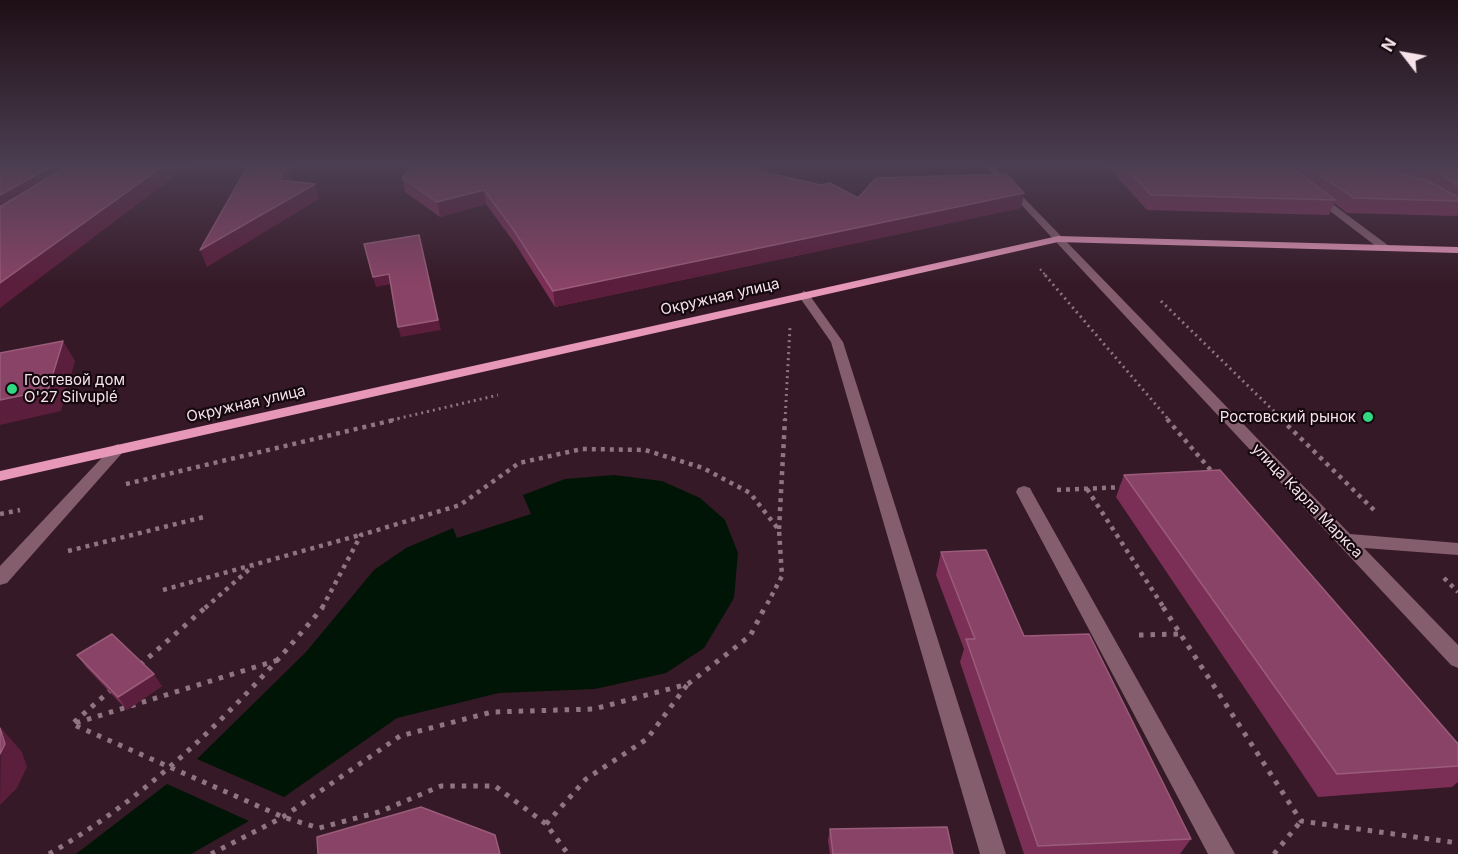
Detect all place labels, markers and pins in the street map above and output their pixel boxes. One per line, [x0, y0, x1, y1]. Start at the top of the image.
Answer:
place label: Гостевой дом O'27 Silvuplé [24, 371, 125, 406]
marker: Гостевой дом O'27 Silvuplé [5, 382, 19, 396]
place label: Ростовский рынок [1220, 408, 1356, 426]
marker: Ростовский рынок [1361, 410, 1375, 424]

